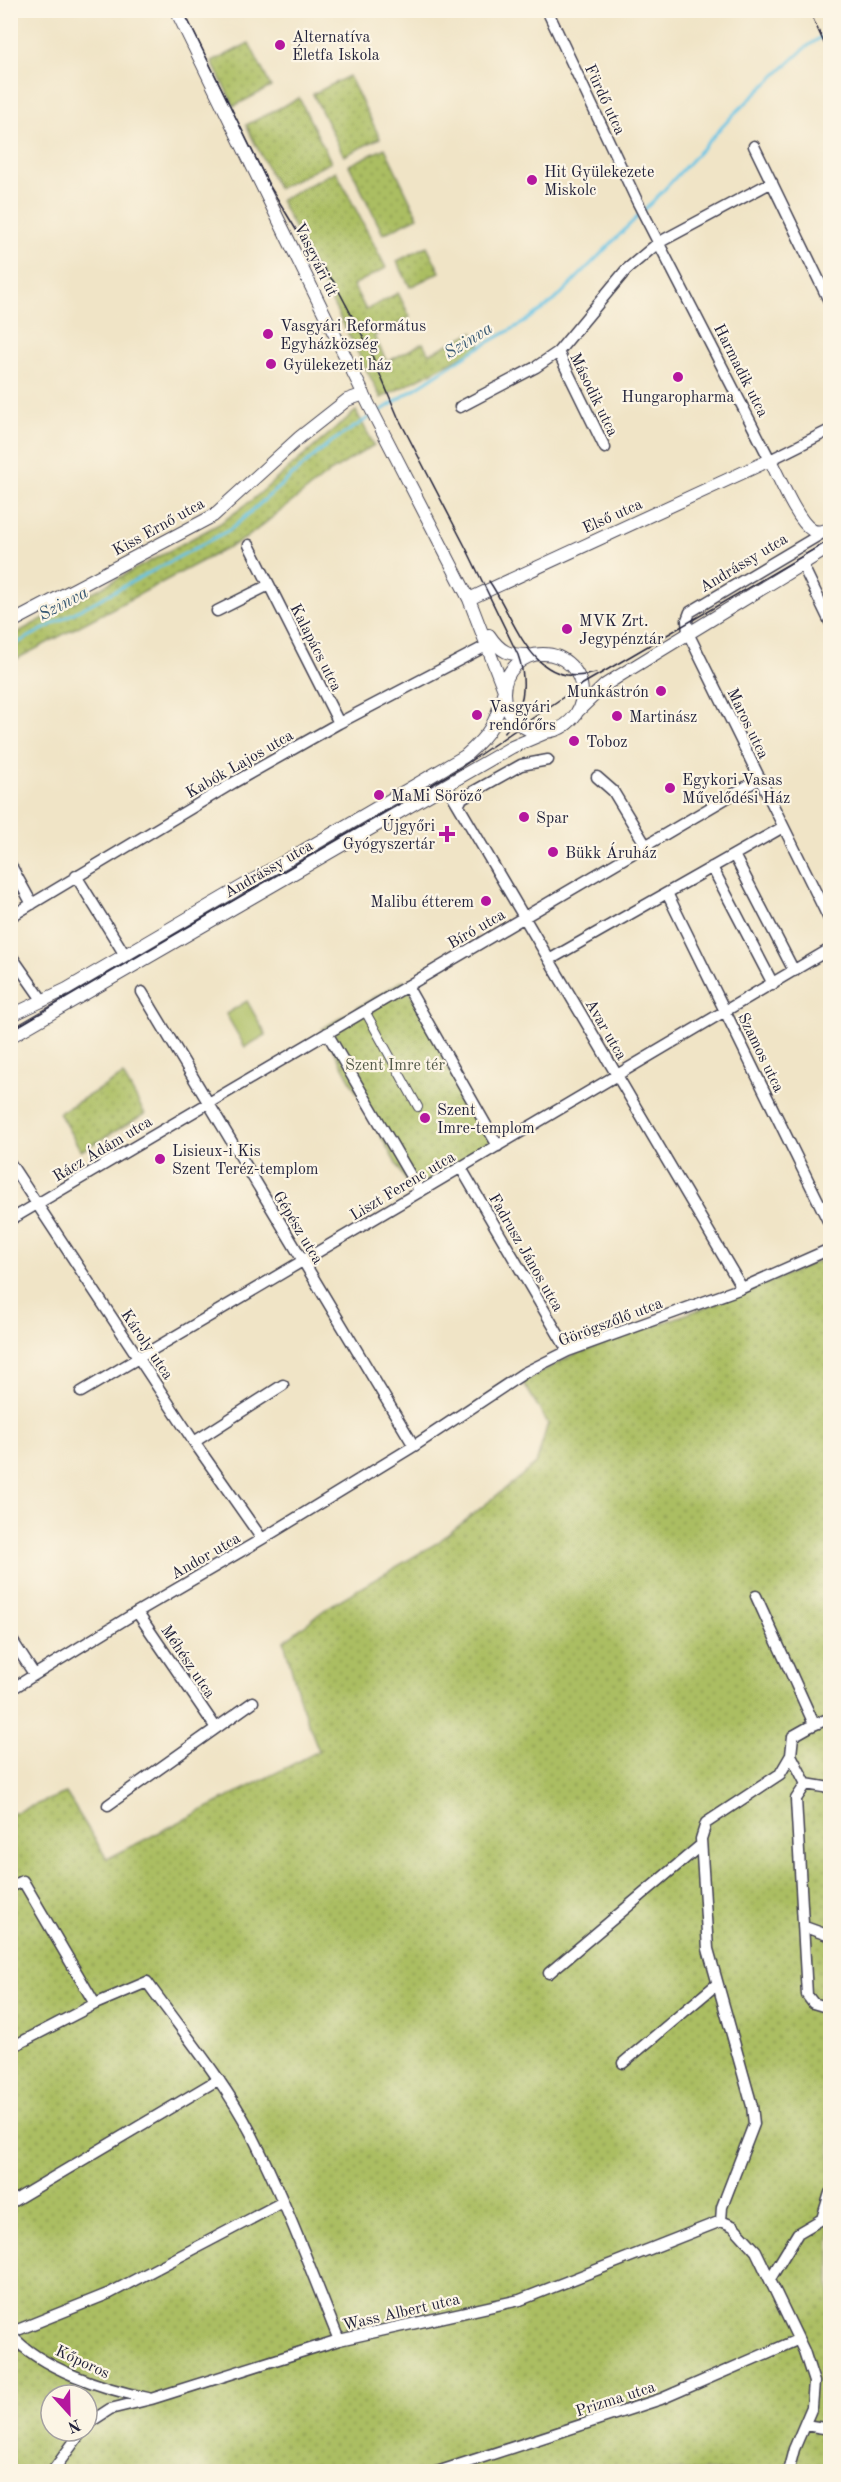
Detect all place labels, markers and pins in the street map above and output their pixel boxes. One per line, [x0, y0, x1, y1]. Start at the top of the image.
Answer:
place label: Alternatíva Életfa Iskola [292, 30, 380, 64]
marker: Alternatíva Életfa Iskola [273, 38, 287, 52]
place label: Hit Gyülekezete Miskolc [544, 165, 654, 199]
marker: Hit Gyülekezete Miskolc [525, 173, 539, 187]
place label: Vasgyári Református Egyházközség [280, 319, 426, 353]
marker: Vasgyári Református Egyházközség [261, 327, 275, 341]
marker: Gyülekezeti ház [264, 357, 278, 371]
place label: Gyülekezeti ház [283, 358, 391, 374]
marker: Hungaropharma [671, 370, 685, 384]
place label: Hungaropharma [622, 390, 735, 406]
place label: MVK Zrt. Jegypénztár [579, 614, 664, 648]
marker: MVK Zrt. Jegypénztár [560, 622, 574, 636]
marker: Munkástrón [654, 684, 668, 698]
place label: Munkástrón [567, 685, 649, 701]
place label: Vasgyári rendőrőrs [489, 700, 556, 734]
marker: Vasgyári rendőrőrs [470, 708, 484, 722]
marker: Martinász [610, 709, 624, 723]
place label: Martinász [629, 710, 697, 726]
marker: Toboz [567, 734, 581, 748]
place label: Toboz [586, 735, 627, 751]
place label: Egykori Vasas Művelődési Ház [682, 773, 790, 807]
marker: Egykori Vasas Művelődési Ház [663, 781, 677, 795]
marker: MaMi Söröző [372, 788, 386, 802]
place label: MaMi Söröző [391, 789, 482, 805]
marker: Spar [517, 810, 531, 824]
place label: Spar [536, 811, 569, 827]
place label: Újgyőri Gyógyszertár [343, 814, 435, 853]
marker: Újgyőri Gyógyszertár [440, 827, 454, 841]
place label: Bükk Áruház [565, 842, 657, 862]
marker: Bükk Áruház [546, 845, 560, 859]
marker: Malibu étterem [479, 894, 493, 908]
place label: Malibu étterem [370, 895, 474, 911]
place label: Szent Imre-templom [437, 1103, 535, 1137]
marker: Szent Imre-templom [418, 1111, 432, 1125]
place label: Lisieux-i Kis Szent Teréz-templom [172, 1144, 319, 1178]
marker: Lisieux-i Kis Szent Teréz-templom [153, 1152, 167, 1166]

